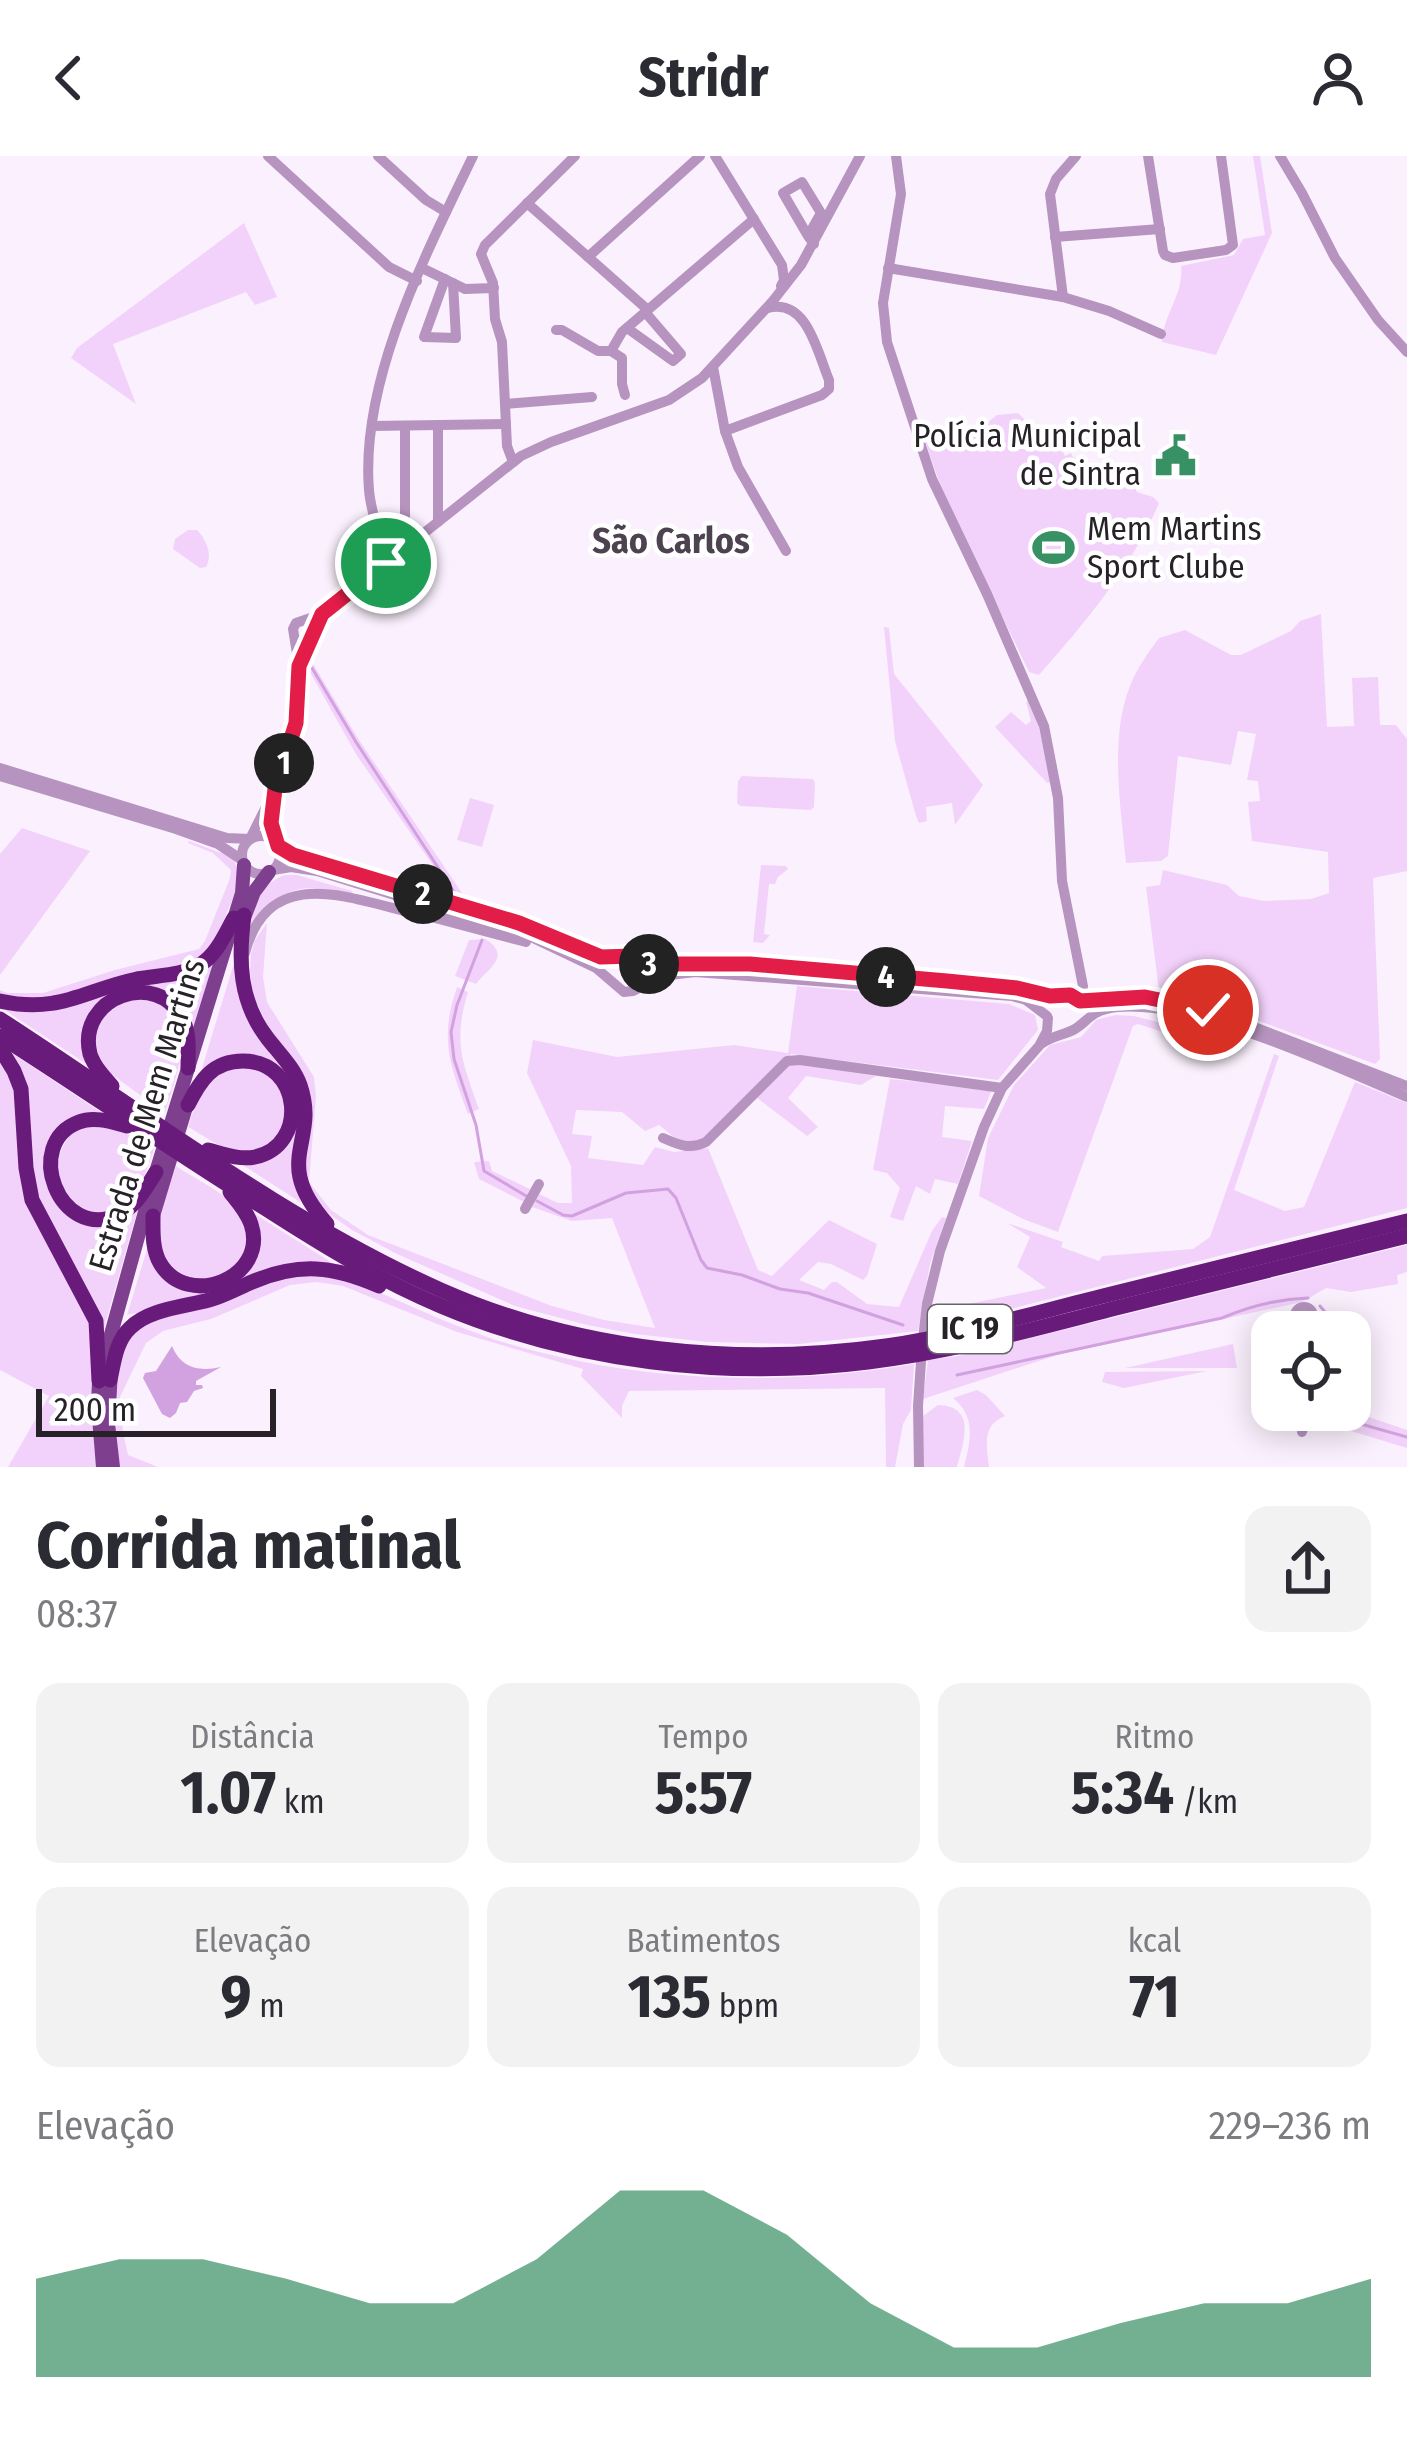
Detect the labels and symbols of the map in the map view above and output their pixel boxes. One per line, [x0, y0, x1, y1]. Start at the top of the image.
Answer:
place label: Polícia Municipal de Sintra [913, 416, 1141, 494]
public building icon: Polícia Municipal de Sintra [1152, 432, 1198, 478]
place label: Mem Martins Sport Clube [1087, 509, 1262, 587]
pin [335, 512, 437, 614]
district label: São Carlos [592, 519, 750, 563]
sports icon: Mem Martins Sport Clube [1030, 525, 1076, 571]
pin: 1 [254, 733, 314, 793]
pin: 2 [393, 864, 453, 924]
pin: 3 [619, 934, 679, 994]
pin: 4 [856, 947, 916, 1007]
street label: Estrada de Mem Martins [80, 954, 214, 1276]
pin [1157, 959, 1259, 1061]
road number: IC 19 [928, 1305, 1012, 1353]
scale bar [36, 1383, 276, 1436]

